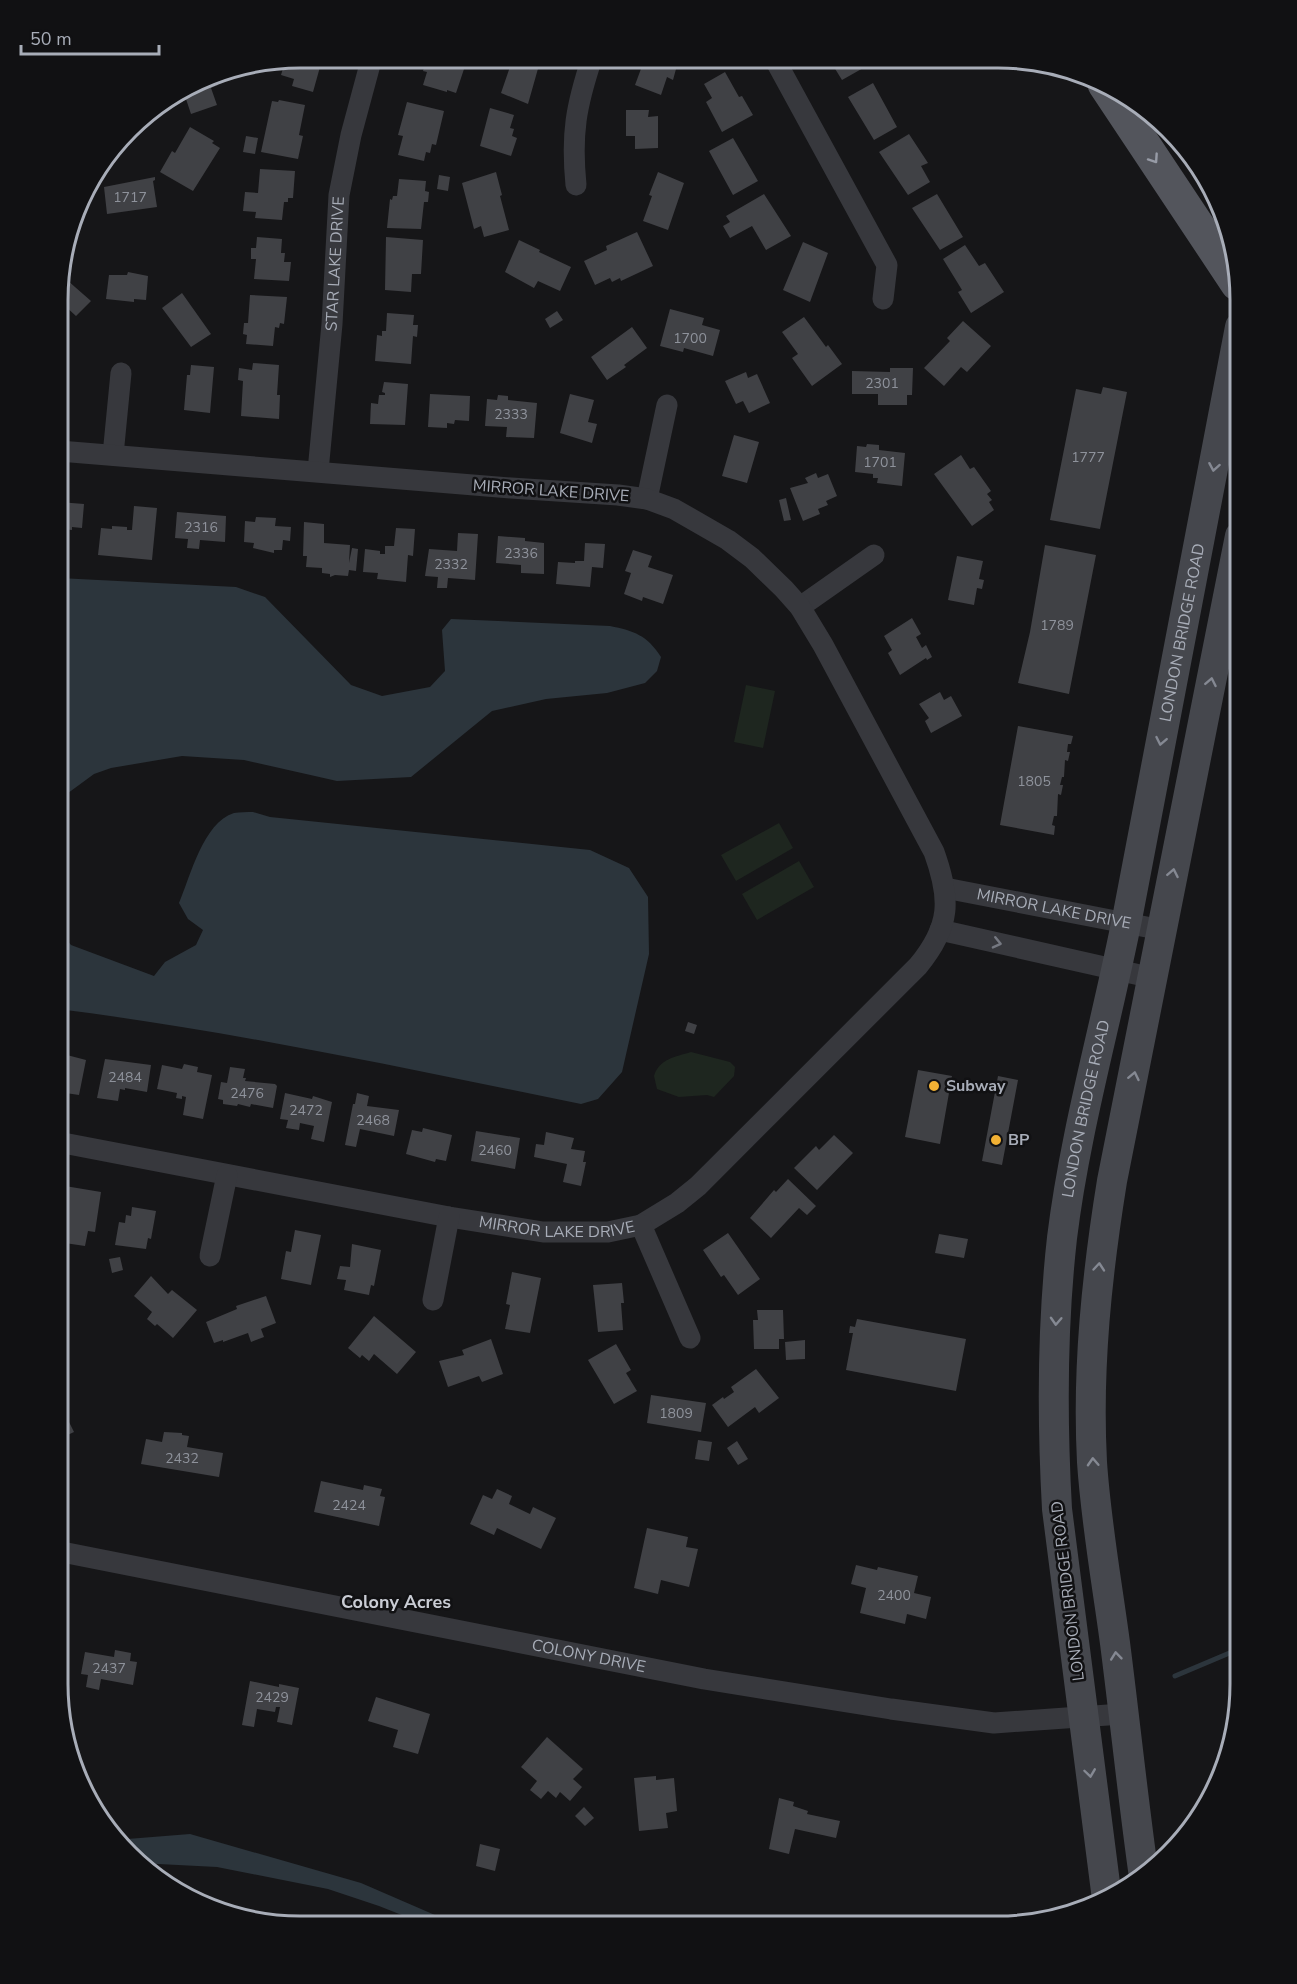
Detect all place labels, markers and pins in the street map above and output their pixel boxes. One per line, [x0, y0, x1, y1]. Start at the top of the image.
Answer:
place label: Subway [946, 1075, 1006, 1097]
marker: Subway [927, 1079, 941, 1093]
place label: BP [1008, 1129, 1029, 1151]
marker: BP [989, 1133, 1003, 1147]

